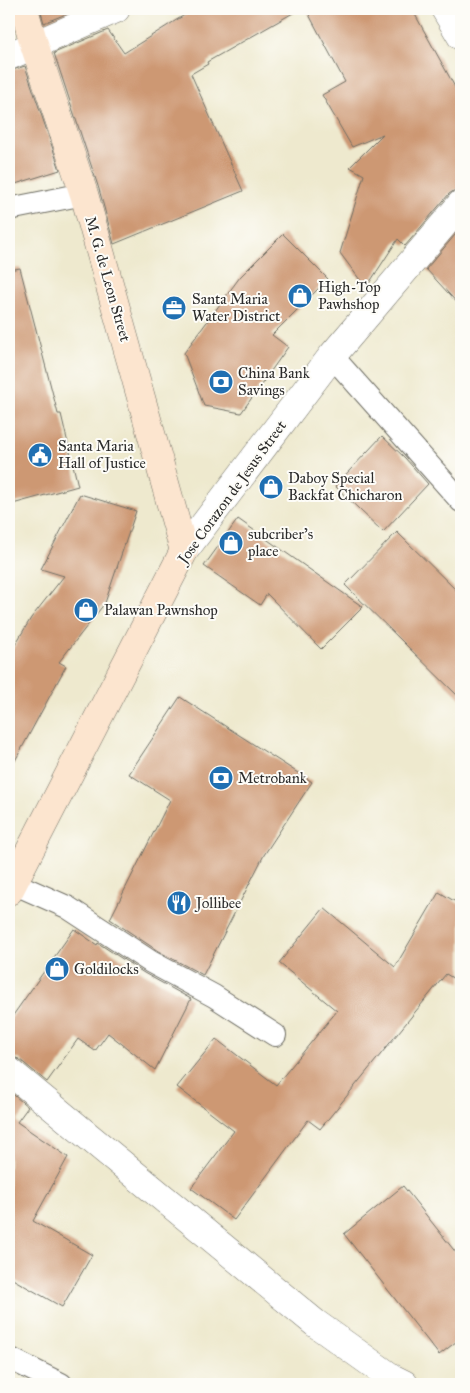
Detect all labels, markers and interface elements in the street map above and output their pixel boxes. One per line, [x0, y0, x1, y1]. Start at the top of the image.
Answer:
street label: M. G. de Leon Street [81, 214, 135, 344]
place label: High-Top Pawhshop [318, 278, 381, 313]
shop icon: High-Top Pawhshop [287, 283, 313, 309]
place label: Santa Maria Water District [192, 290, 281, 325]
office icon: Santa Maria Water District [161, 295, 187, 321]
place label: China Bank Savings [238, 364, 310, 399]
bank icon: China Bank Savings [208, 369, 234, 395]
street label: Jose Corazon de Jesus Street [173, 416, 291, 569]
place label: Santa Maria Hall of Justice [58, 437, 146, 473]
public building icon: Santa Maria Hall of Justice [27, 442, 53, 468]
place label: Daboy Special Backfat Chicharon [288, 469, 402, 504]
shop icon: Daboy Special Backfat Chicharon [258, 474, 284, 500]
place label: subcriber's place [247, 525, 313, 560]
shop icon: subcriber's place [218, 530, 244, 556]
shop icon: Palawan Pawnshop [73, 597, 99, 623]
place label: Palawan Pawnshop [104, 601, 218, 619]
bank icon: Metrobank [208, 765, 234, 791]
place label: Metrobank [238, 769, 307, 787]
restaurant icon: Jollibee [166, 890, 192, 916]
place label: Jollibee [194, 894, 241, 913]
shop icon: Goldilocks [44, 956, 70, 982]
place label: Goldilocks [74, 960, 139, 978]

